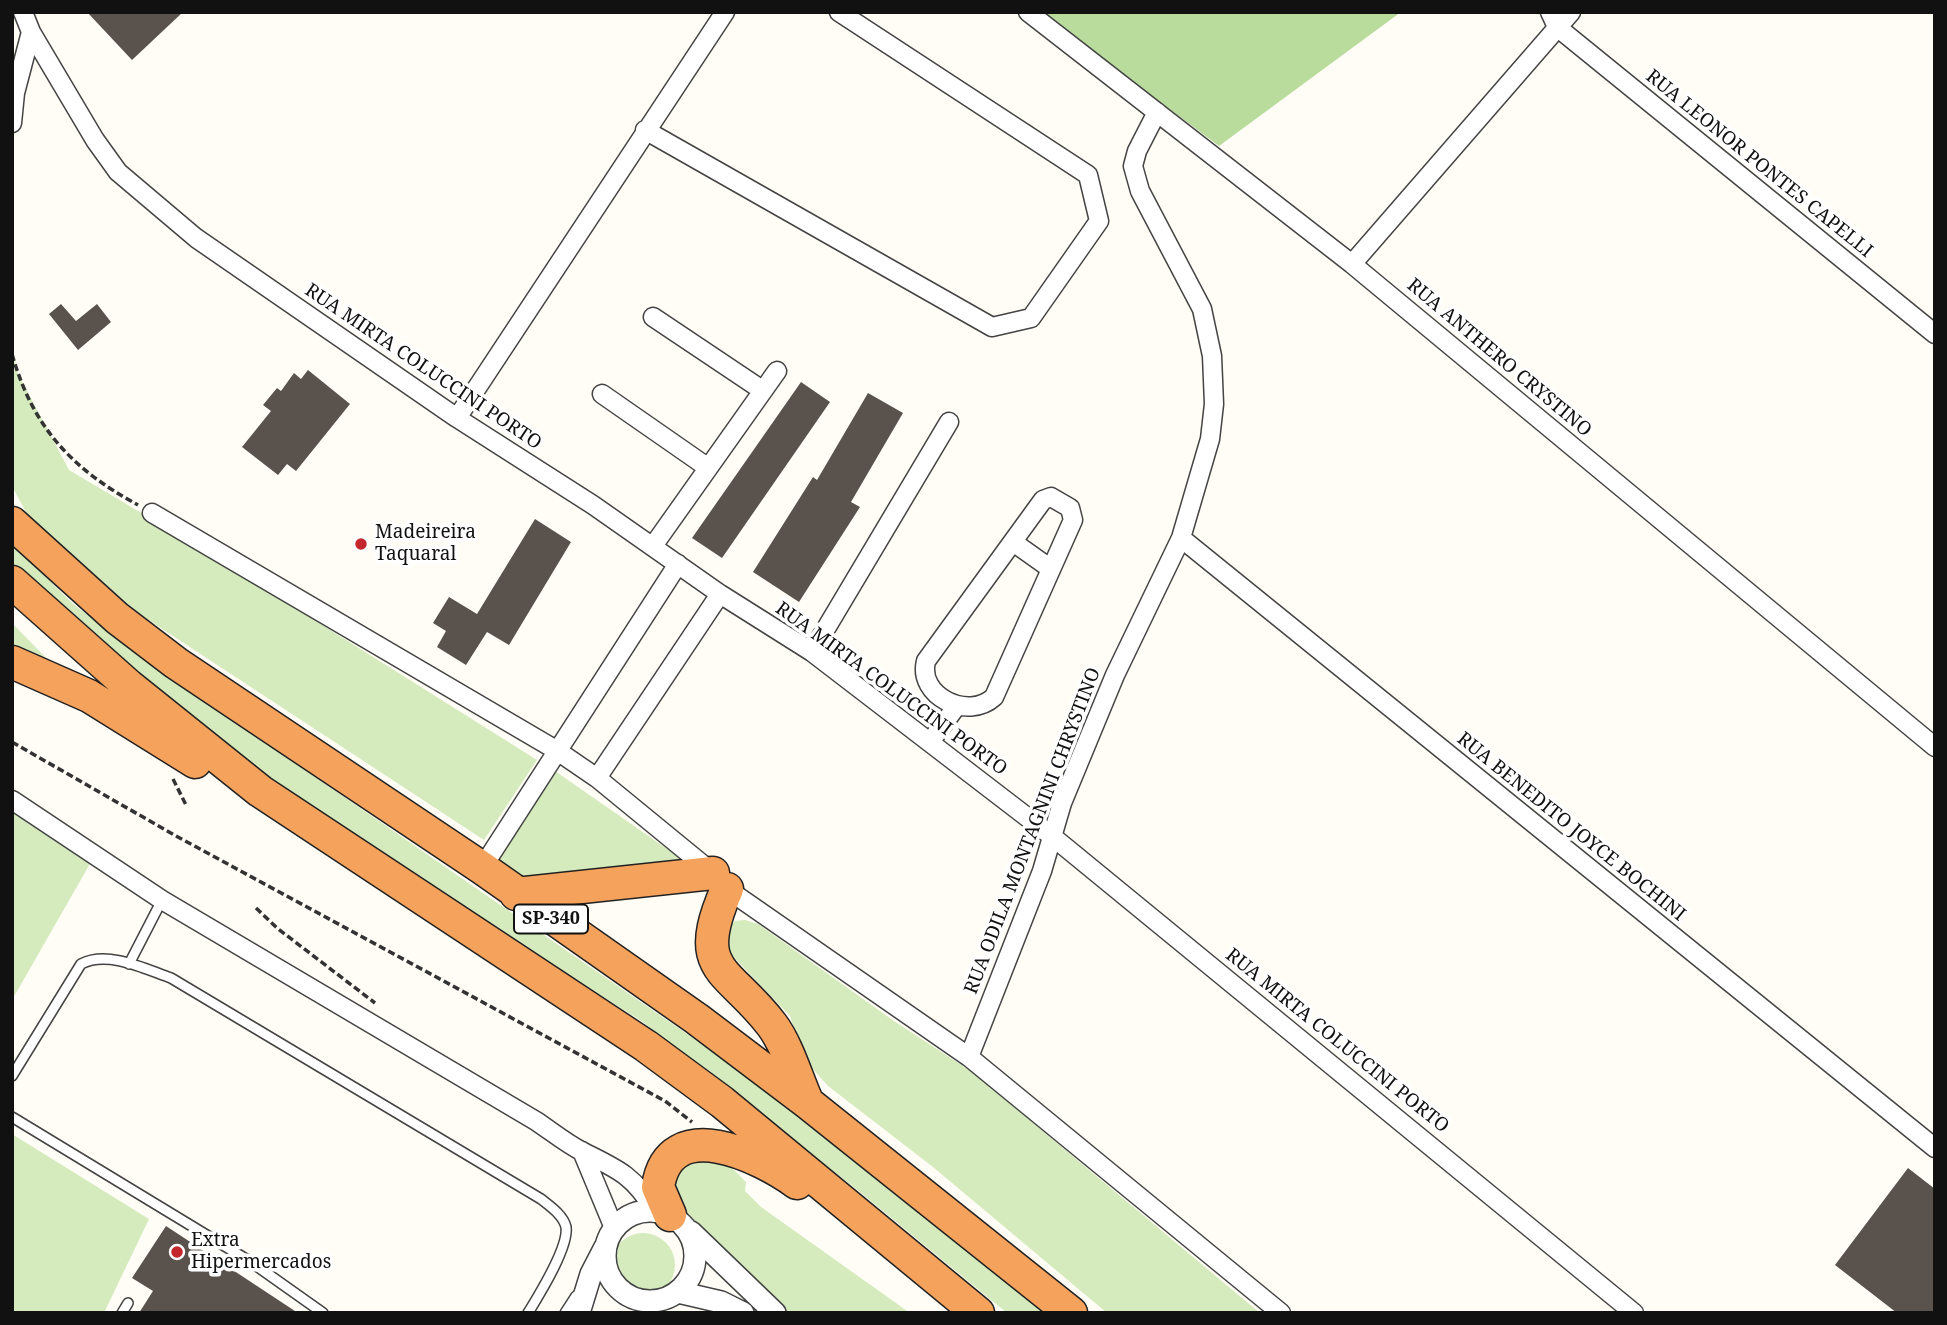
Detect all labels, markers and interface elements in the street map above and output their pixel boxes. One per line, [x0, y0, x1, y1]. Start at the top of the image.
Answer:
street label: RUA LEONOR PONTES CAPELLI [1641, 65, 1877, 263]
street label: RUA ANTHERO CRYSTINO [1402, 274, 1596, 442]
street label: RUA MIRTA COLUCCINI PORTO [300, 279, 546, 455]
place label: Madeireira Taquaral [375, 522, 476, 566]
marker: Madeireira Taquaral [353, 536, 369, 552]
street label: RUA MIRTA COLUCCINI PORTO [771, 597, 1011, 781]
street label: RUA ODILA MONTAGNINI CHRYSTINO [960, 665, 1106, 997]
street label: RUA BENEDITO JOYCE BOCHINI [1452, 728, 1690, 926]
road number: SP-340 [514, 904, 588, 934]
street label: RUA MIRTA COLUCCINI PORTO [1221, 944, 1453, 1138]
place label: Extra Hipermercados [191, 1230, 331, 1274]
marker: Extra Hipermercados [169, 1244, 185, 1260]

